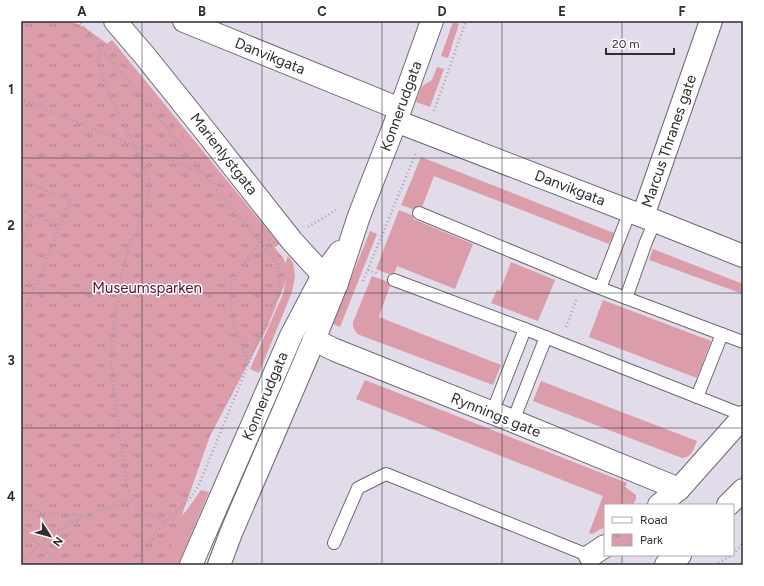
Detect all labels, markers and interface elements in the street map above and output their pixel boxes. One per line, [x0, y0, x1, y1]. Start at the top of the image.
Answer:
text: A [77, 4, 87, 19]
text: B [198, 4, 206, 19]
text: C [317, 4, 327, 19]
text: D [437, 4, 447, 19]
text: E [558, 4, 566, 19]
text: F [678, 4, 686, 19]
scale bar [606, 30, 674, 56]
street label: Danvikgata [232, 34, 308, 78]
text: 20 m [612, 37, 640, 51]
street label: Konnerudgata [376, 58, 426, 154]
street label: Marcus Thranes gate [638, 72, 700, 210]
text: 1 [8, 82, 14, 97]
street label: Marienlystgata [186, 109, 262, 199]
street label: Danvikgata [532, 166, 608, 210]
text: 2 [7, 218, 15, 233]
park label: Museumsparken [92, 279, 202, 297]
street label: Konnerudgata [238, 349, 292, 443]
text: 3 [7, 353, 15, 368]
street label: Rynnings gate [448, 389, 544, 441]
text: 4 [7, 489, 15, 504]
legend [604, 504, 734, 556]
text: Road [640, 513, 668, 527]
north arrow [30, 516, 70, 556]
text: Park [640, 533, 663, 547]
text: N [50, 534, 65, 549]

